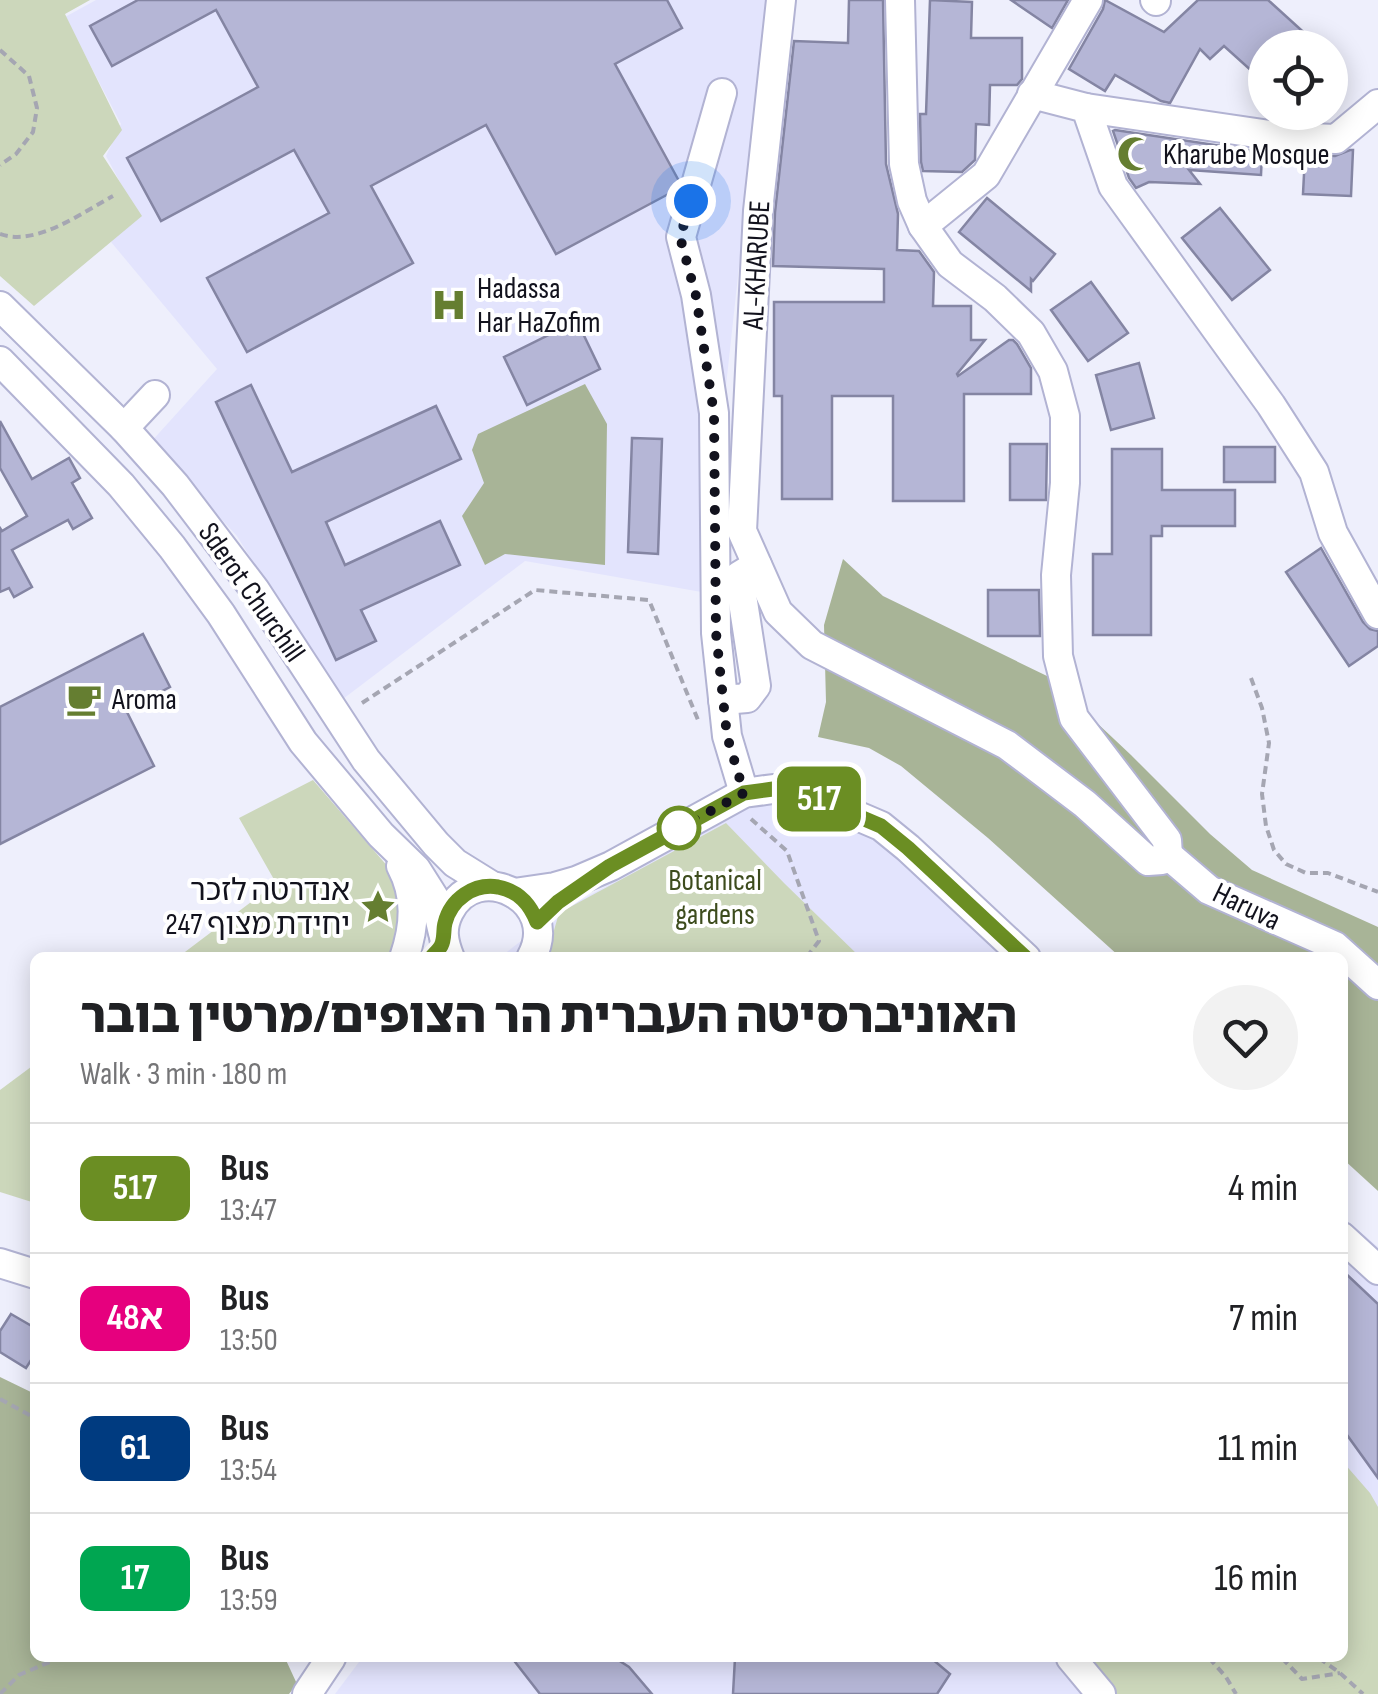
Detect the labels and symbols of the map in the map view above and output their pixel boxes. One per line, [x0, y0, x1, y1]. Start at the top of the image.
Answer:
mosque icon: Kharube Mosque [1116, 135, 1154, 173]
place label: Kharube Mosque [1163, 137, 1330, 173]
your location [666, 176, 716, 226]
street label: AL-KHARUBE [736, 200, 778, 332]
place label: Hadassa Har HaZofim [477, 271, 601, 341]
hospital icon: Hadassa Har HaZofim [430, 286, 468, 324]
street label: Sderot Churchill [190, 516, 312, 669]
cafe icon: Aroma [65, 680, 103, 718]
place label: Aroma [111, 682, 177, 718]
line badge: 517 [762, 766, 876, 832]
unlabelled marker [658, 807, 700, 849]
park label: Botanical gardens [668, 863, 762, 933]
place label: אנדרטה לזכר יחידת מצוף 247 [165, 873, 350, 943]
street label: Haruva [1207, 875, 1286, 939]
place icon: אנדרטה לזכר יחידת מצוף 247 [359, 888, 397, 926]

